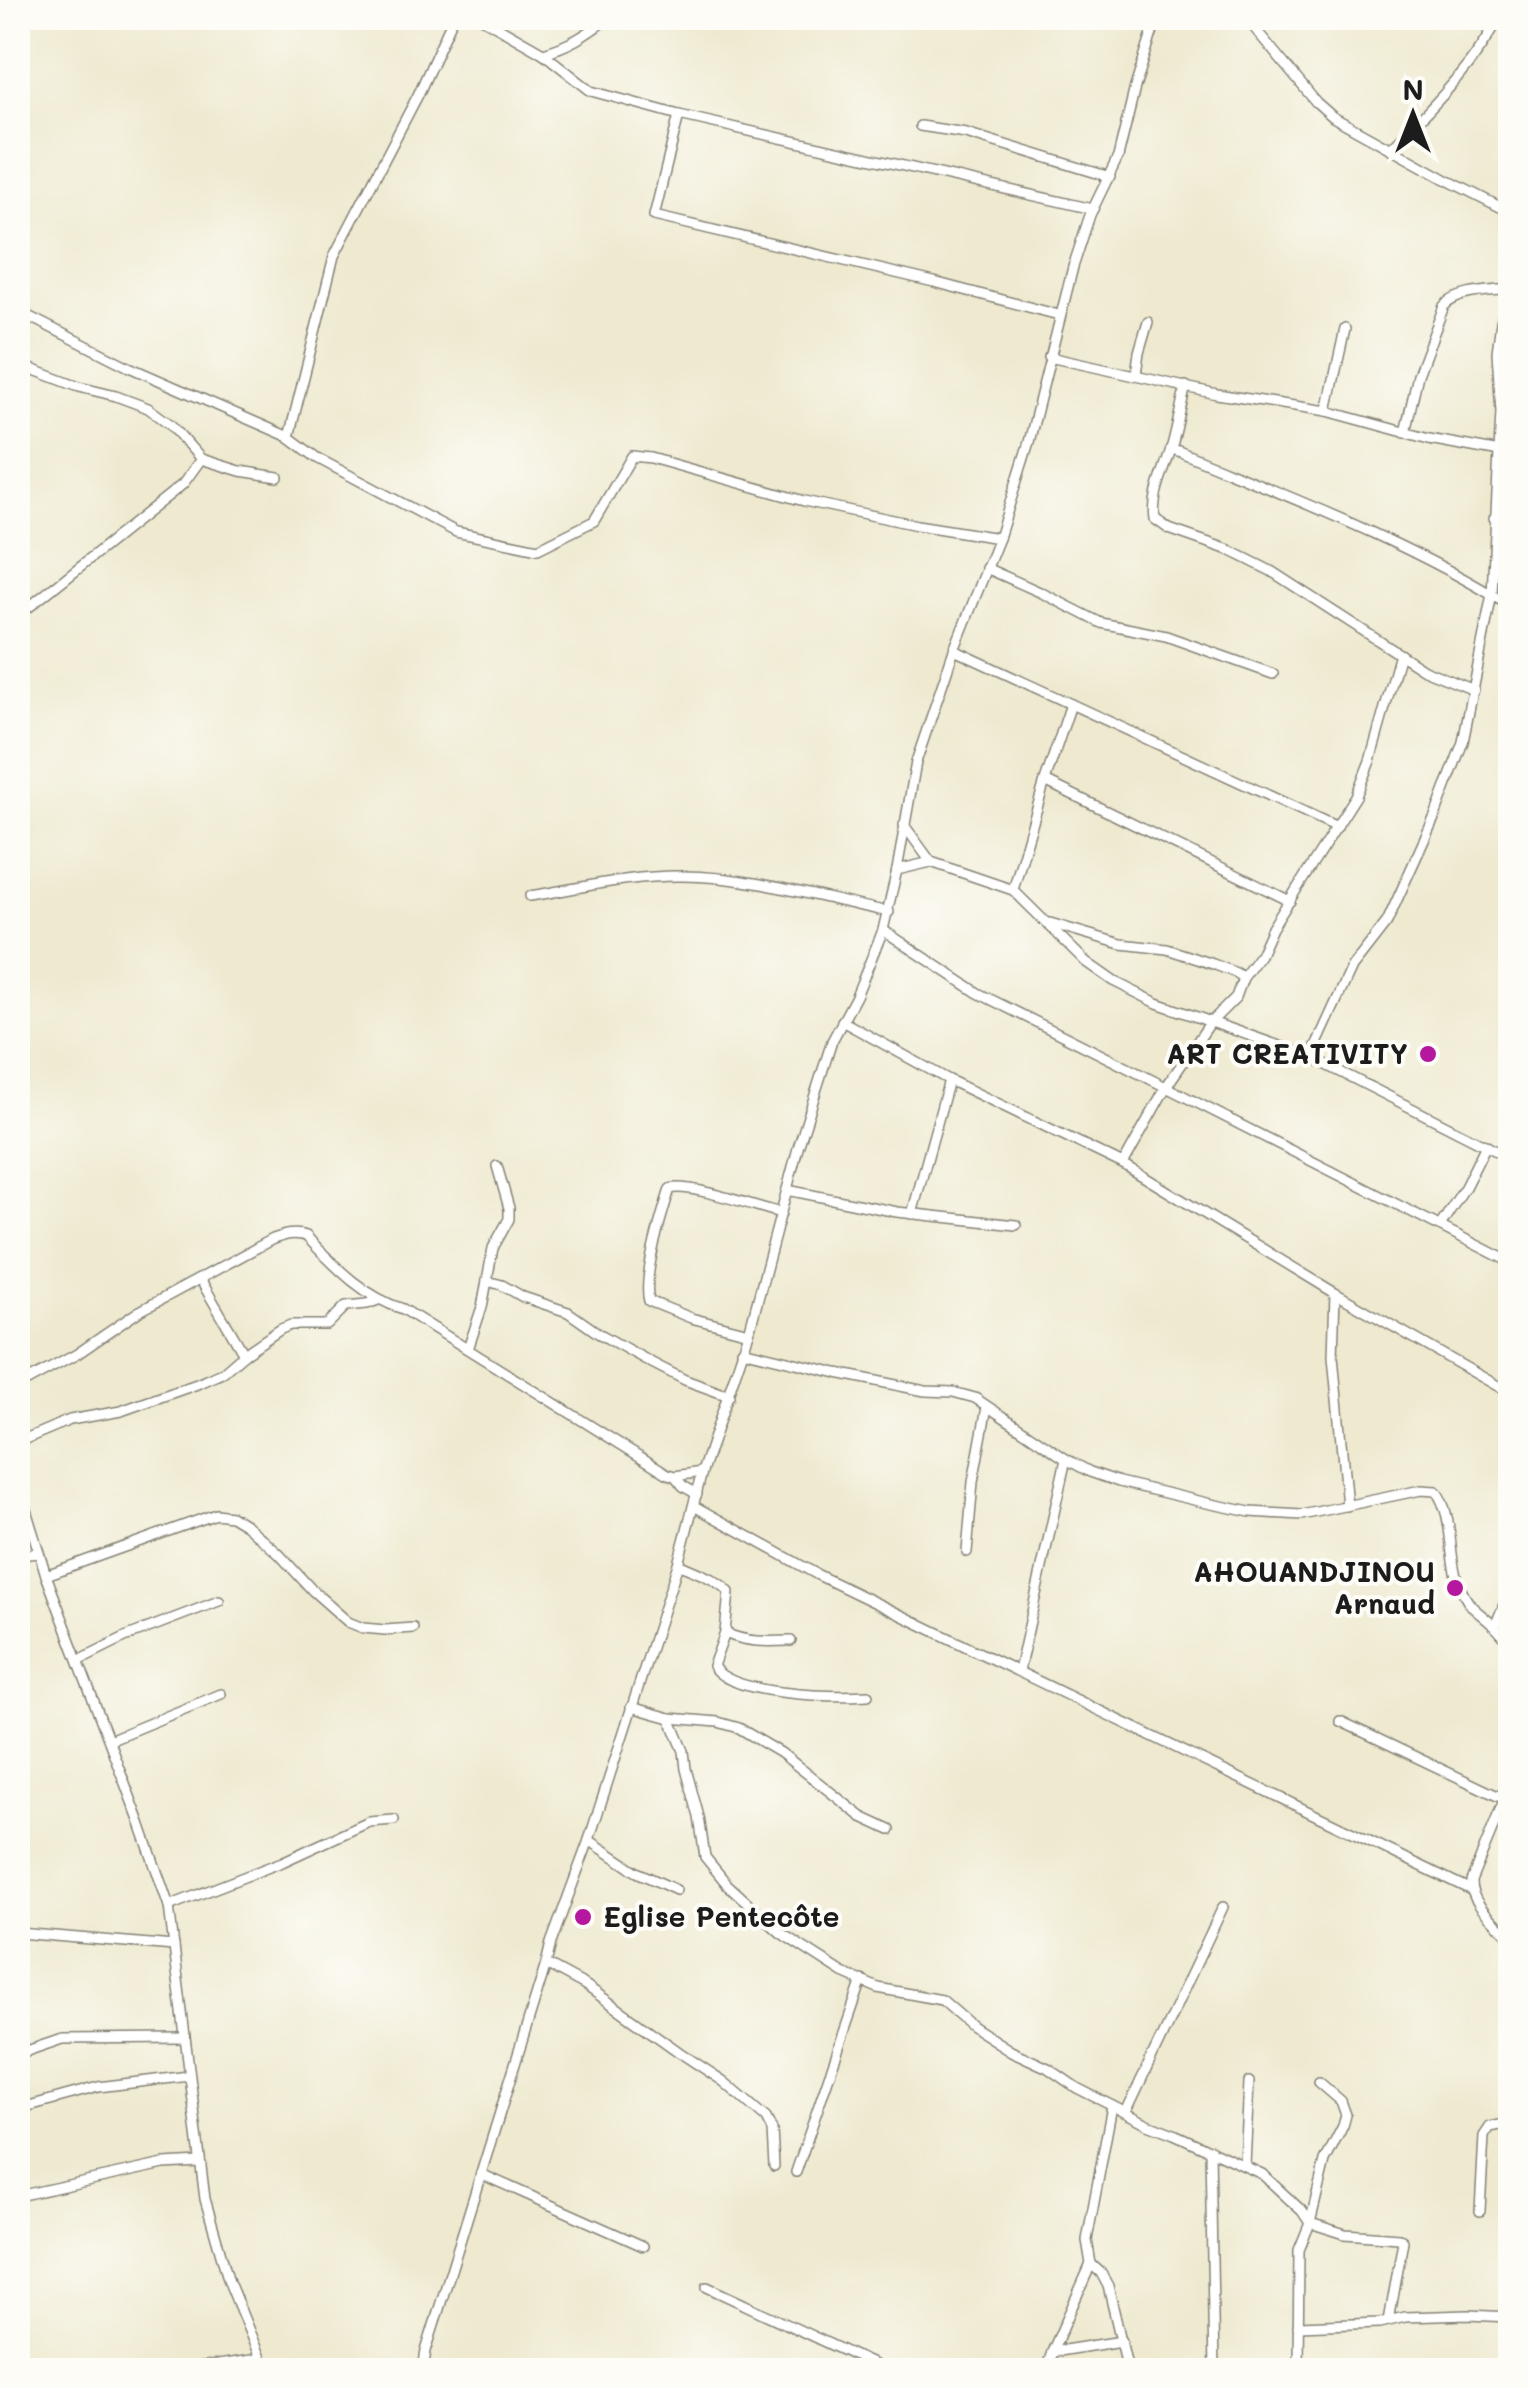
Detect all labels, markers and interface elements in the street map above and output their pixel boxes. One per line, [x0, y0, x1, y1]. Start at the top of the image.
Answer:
north arrow [1363, 65, 1463, 165]
text: N [1402, 71, 1424, 107]
place label: ART CREATIVITY [1166, 1035, 1408, 1071]
marker: ART CREATIVITY [1417, 1043, 1439, 1065]
place label: AHOUANDJINOU Arnaud [1193, 1553, 1435, 1621]
marker: AHOUANDJINOU Arnaud [1444, 1577, 1466, 1599]
place label: Eglise Pentecôte [603, 1898, 839, 1934]
marker: Eglise Pentecôte [572, 1906, 594, 1928]

